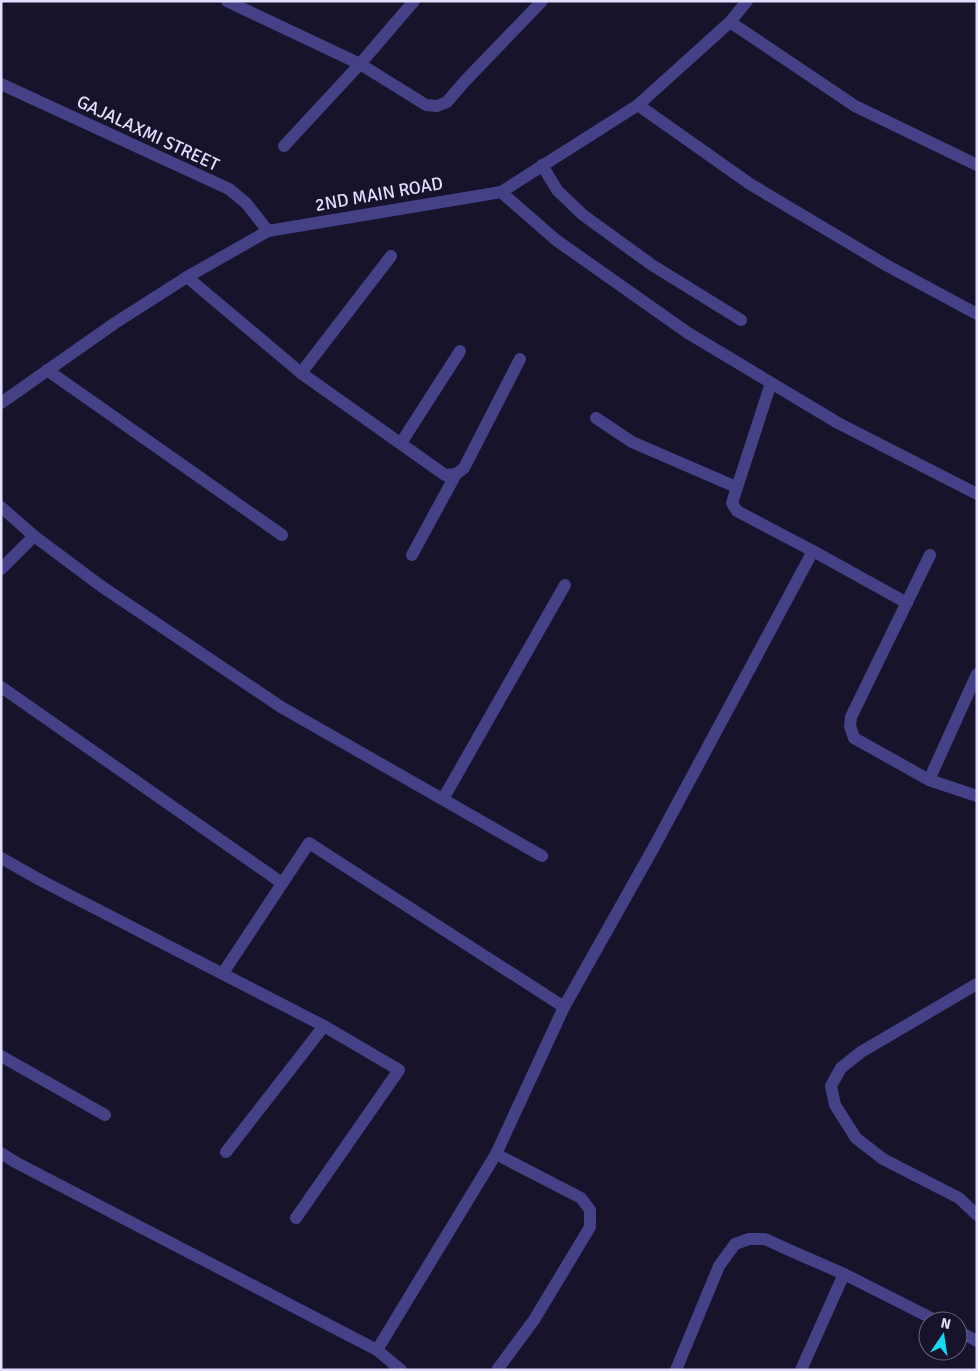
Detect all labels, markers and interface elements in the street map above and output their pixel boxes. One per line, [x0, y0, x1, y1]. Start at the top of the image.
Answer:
street label: GAJALAXMI STREET [73, 90, 223, 176]
street label: 2ND MAIN ROAD [313, 172, 445, 216]
north arrow [918, 1311, 968, 1361]
text: N [939, 1314, 952, 1333]

